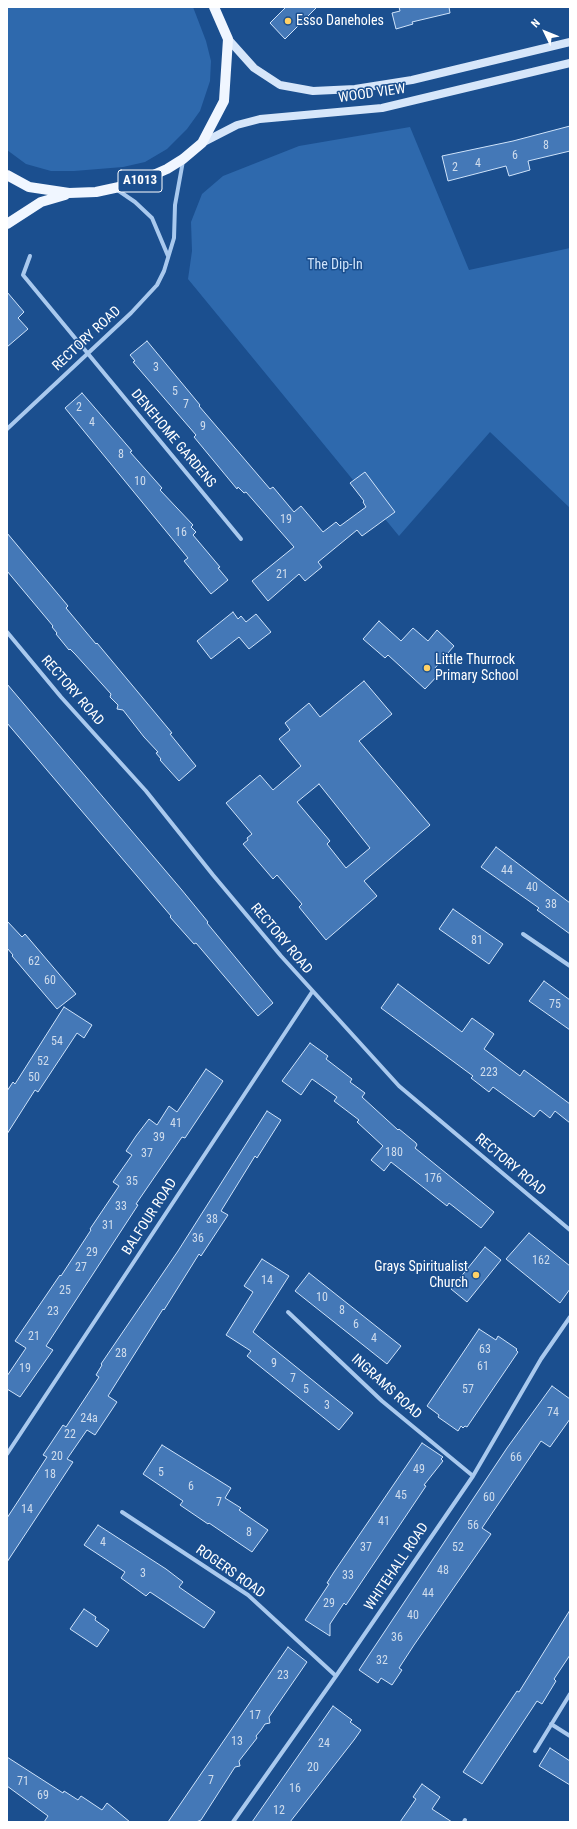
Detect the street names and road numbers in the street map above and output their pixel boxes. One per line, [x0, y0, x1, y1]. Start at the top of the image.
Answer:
street label: WOOD VIEW [337, 81, 407, 107]
road number: A1013 [118, 170, 162, 192]
street label: RECTORY ROAD [49, 303, 125, 375]
street label: DENEHOME GARDENS [127, 386, 219, 492]
street label: RECTORY ROAD [37, 653, 107, 729]
street label: RECTORY ROAD [247, 900, 315, 978]
street label: RECTORY ROAD [471, 1131, 549, 1199]
street label: BALFOUR ROAD [119, 1176, 181, 1258]
street label: INGRAMS ROAD [347, 1351, 425, 1423]
street label: WHITEHALL ROAD [361, 1520, 433, 1614]
street label: ROGERS ROAD [192, 1542, 268, 1602]

